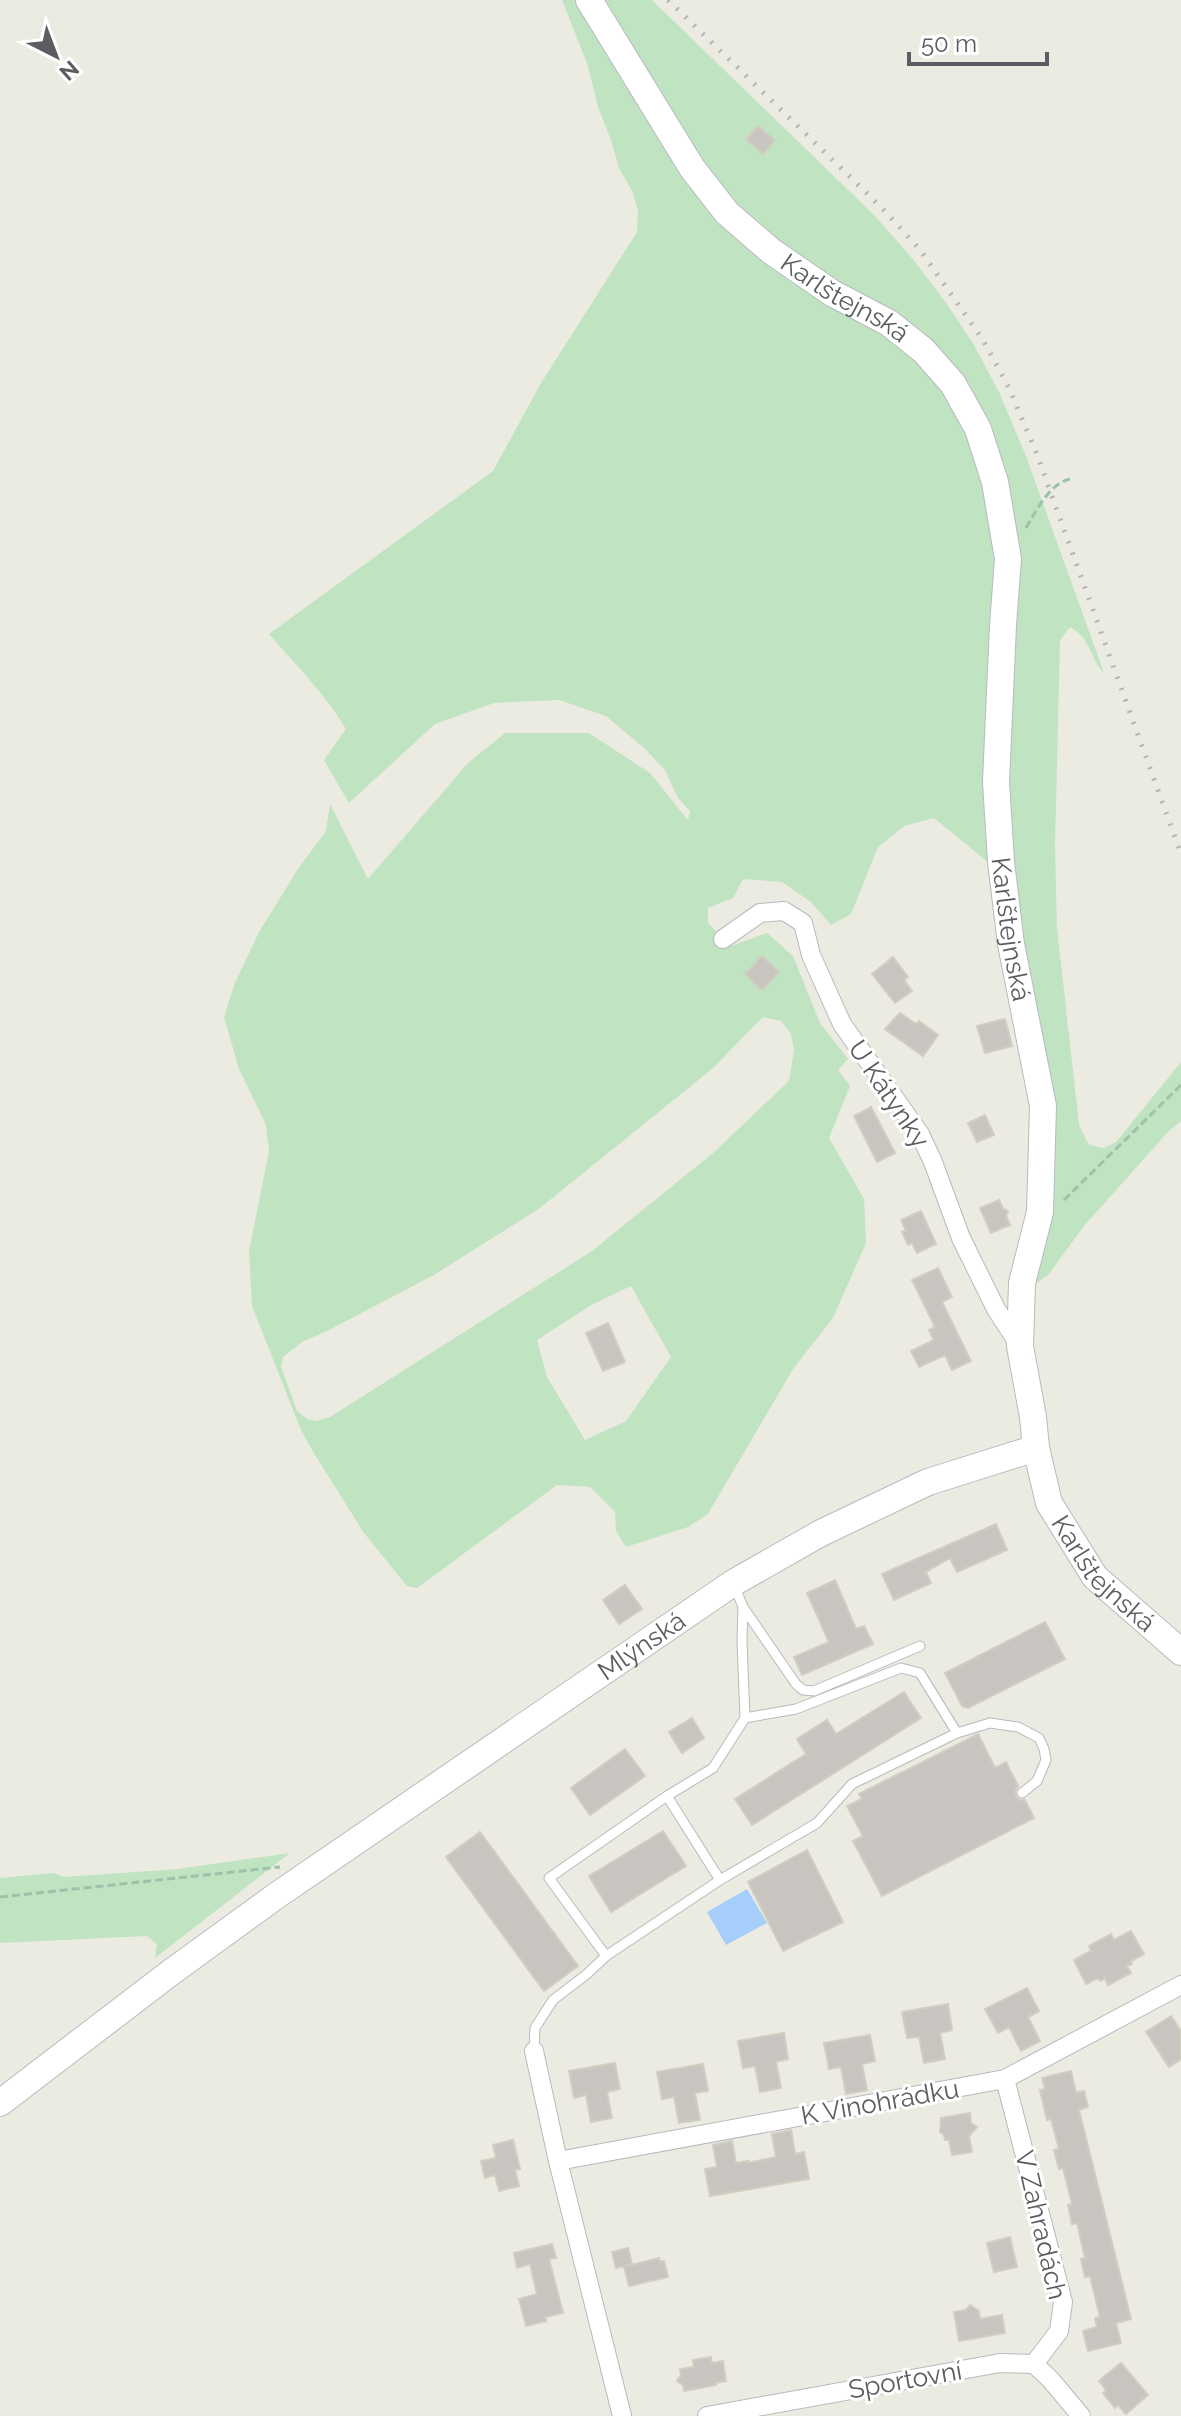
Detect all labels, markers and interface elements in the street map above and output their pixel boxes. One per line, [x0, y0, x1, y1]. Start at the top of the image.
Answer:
north arrow [16, 16, 96, 96]
scale bar [909, 16, 1047, 66]
text: 50 m [921, 29, 977, 58]
text: N [54, 56, 84, 86]
street label: Karlštejnská [775, 247, 915, 348]
street label: Karlštejnská [986, 856, 1037, 1004]
street label: U Kátynky [842, 1035, 936, 1153]
street label: Karlštejnská [1045, 1510, 1162, 1638]
street label: Mlýnská [592, 1605, 691, 1686]
street label: K Vinohrádku [799, 2073, 961, 2131]
street label: V Zahradách [1009, 2148, 1073, 2302]
street label: Sportovní [846, 2355, 964, 2405]

